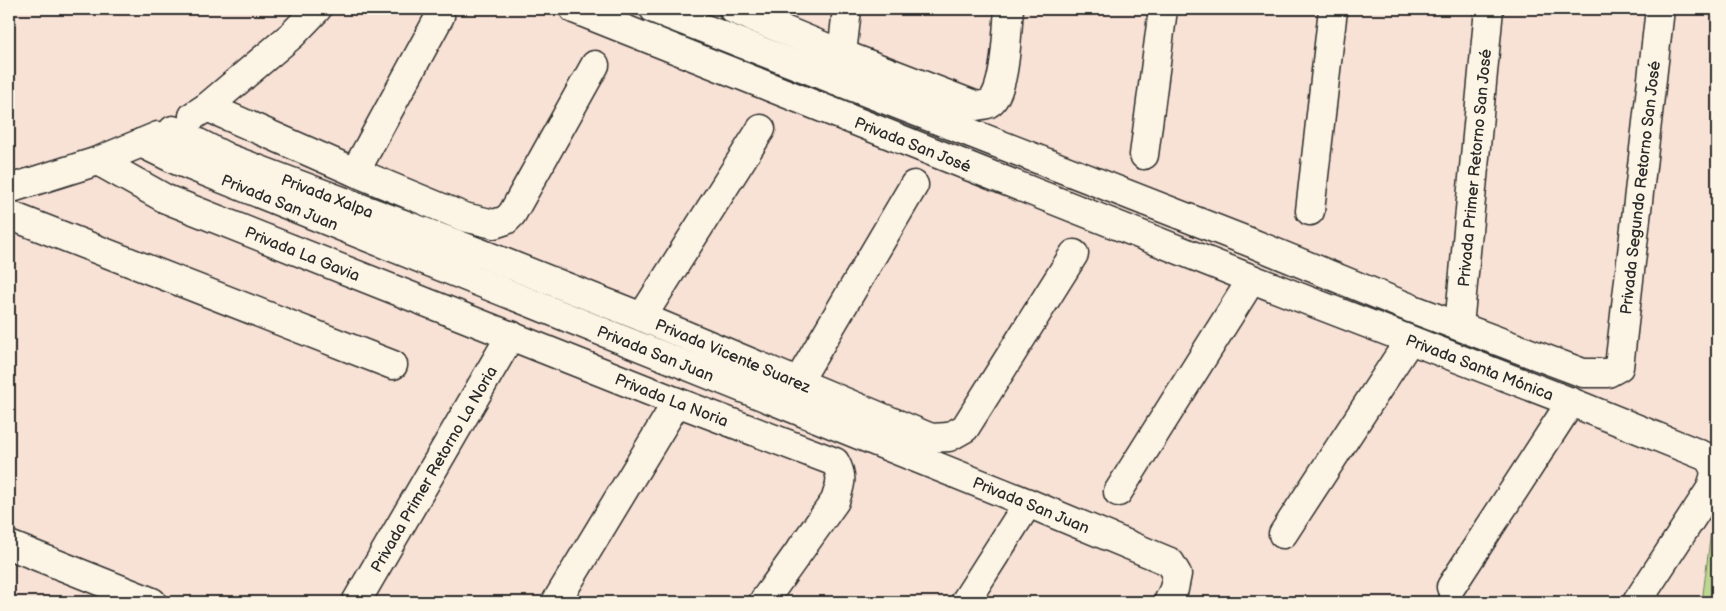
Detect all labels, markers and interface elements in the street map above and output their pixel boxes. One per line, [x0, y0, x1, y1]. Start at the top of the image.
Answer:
street label: Privada Primer Retorno San José [1455, 48, 1496, 288]
street label: Privada Segundo Retorno San José [1617, 60, 1665, 315]
street label: Privada San José [852, 114, 974, 177]
street label: Privada San Juan [218, 171, 341, 235]
street label: Privada Xalpa [278, 171, 376, 223]
street label: Privada La Gavia [242, 223, 362, 286]
street label: Privada Vicente Suarez [652, 316, 813, 398]
street label: Privada San Juan [594, 322, 716, 387]
street label: Privada Santa Mónica [1403, 331, 1556, 405]
street label: Privada Primer Retorno La Noria [367, 363, 502, 576]
street label: Privada La Noria [612, 370, 731, 432]
street label: Privada San Juan [970, 474, 1092, 538]

